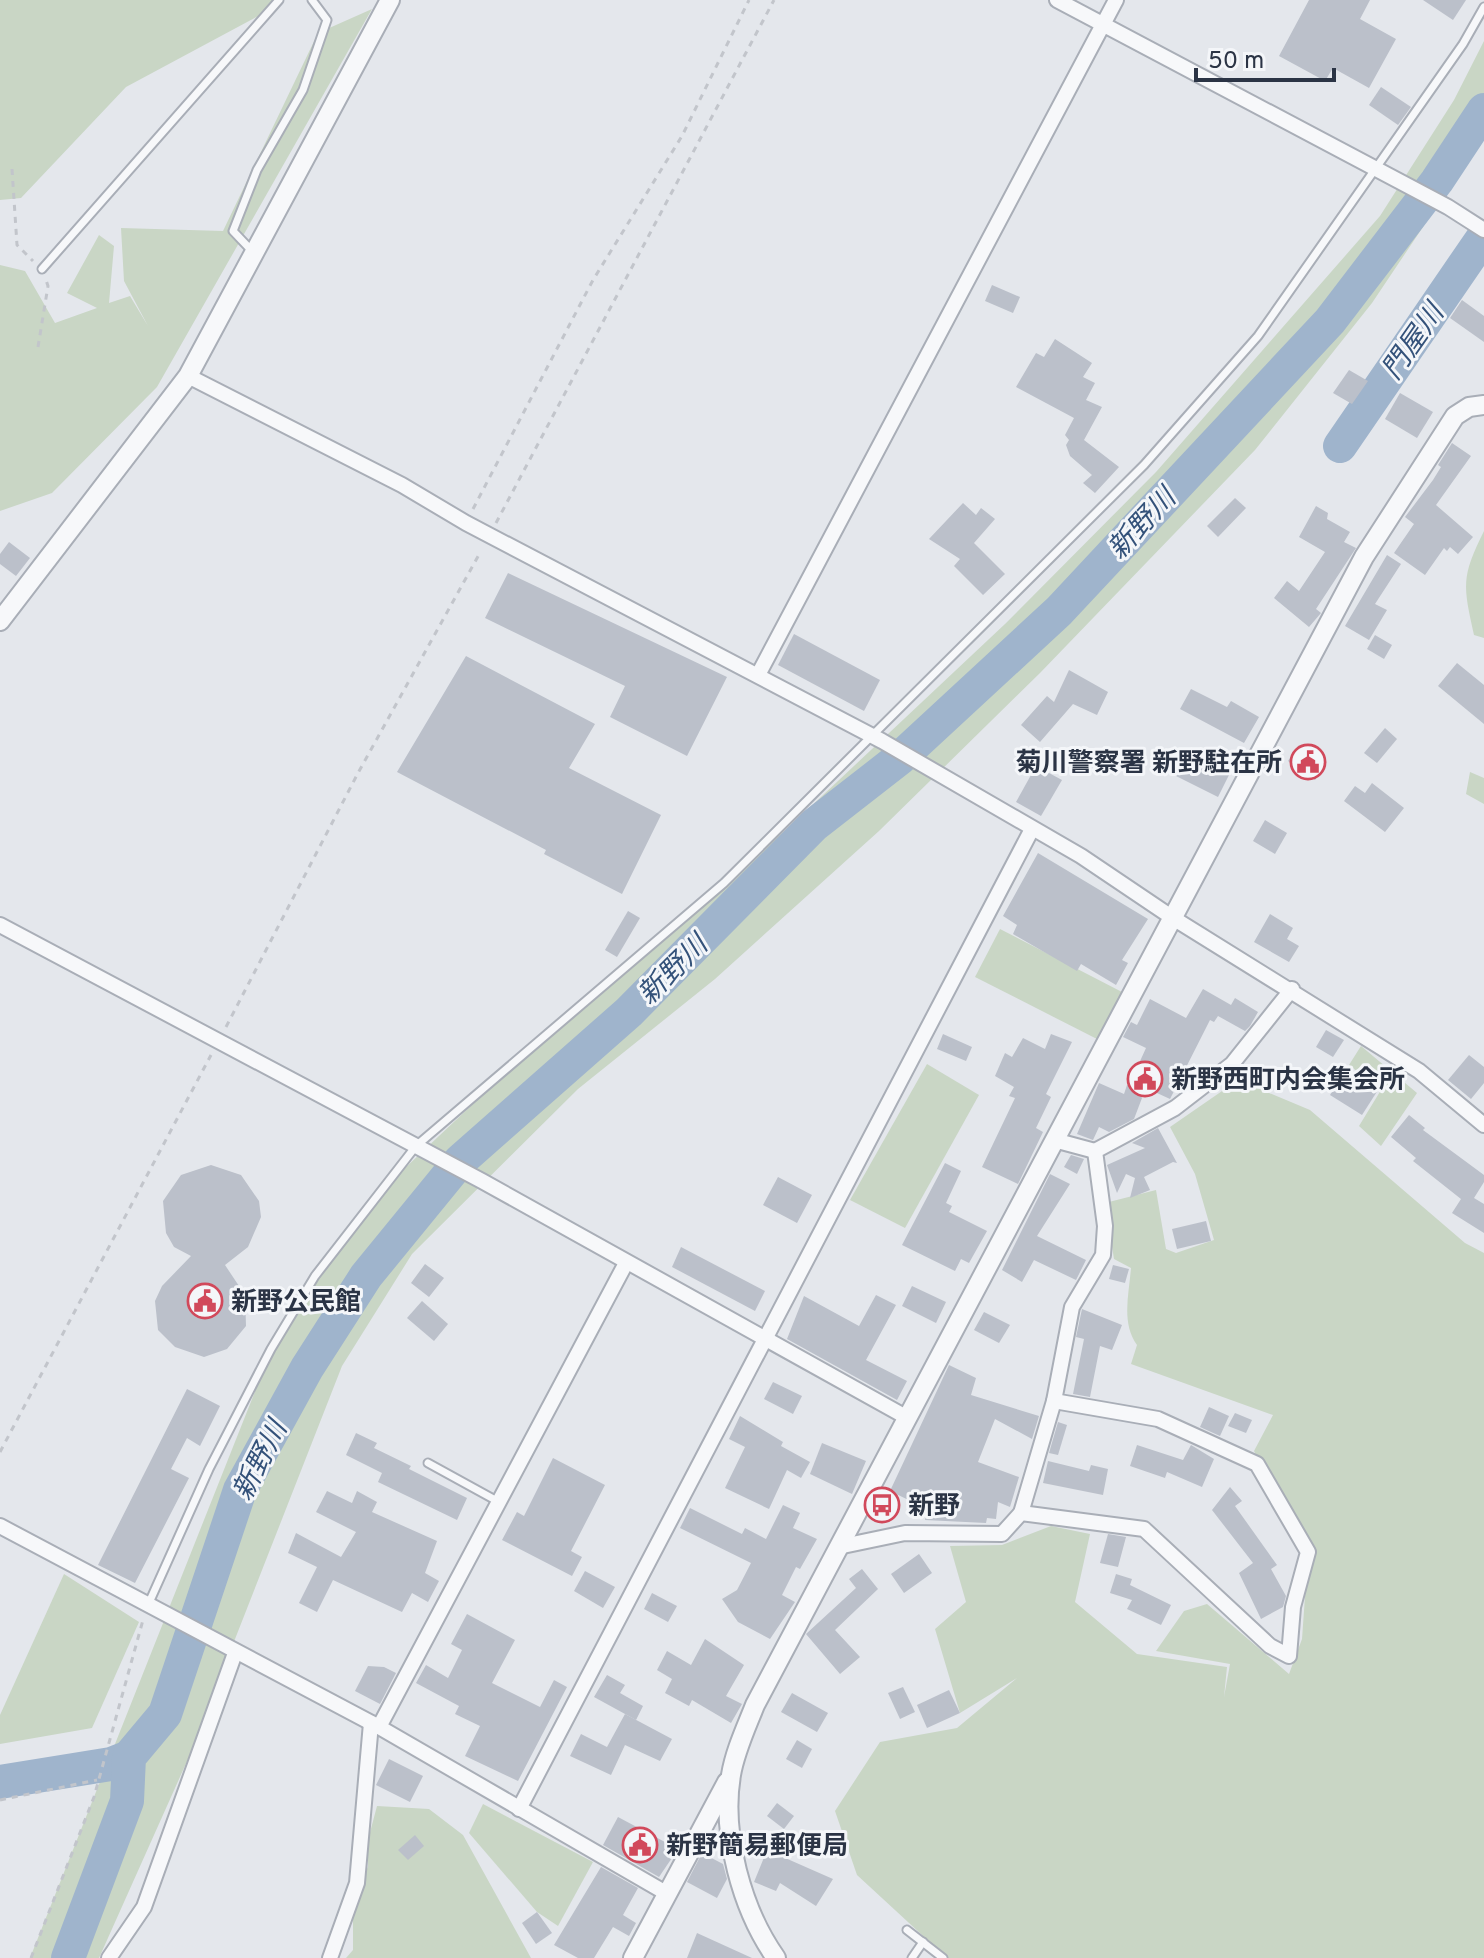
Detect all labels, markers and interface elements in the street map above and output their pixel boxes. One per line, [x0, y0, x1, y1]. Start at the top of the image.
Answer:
scale bar [1196, 32, 1334, 82]
text: 50 m [1208, 47, 1264, 77]
water label: 門屋川 [1376, 296, 1455, 387]
water label: 新野川 [1101, 480, 1187, 568]
public building icon: 菊川警察署 新野駐在所 [1289, 743, 1327, 781]
place label: 菊川警察署 新野駐在所 [1015, 748, 1282, 781]
water label: 新野川 [632, 927, 719, 1014]
public building icon: 新野西町内会集会所 [1126, 1060, 1164, 1098]
place label: 新野西町内会集会所 [1171, 1065, 1405, 1098]
public building icon: 新野公民館 [186, 1282, 224, 1320]
place label: 新野公民館 [231, 1287, 361, 1320]
water label: 新野川 [227, 1413, 298, 1507]
bus stop icon: 新野 [863, 1486, 901, 1524]
place label: 新野 [908, 1491, 960, 1524]
public building icon: 新野簡易郵便局 [621, 1826, 659, 1864]
place label: 新野簡易郵便局 [666, 1831, 848, 1864]

